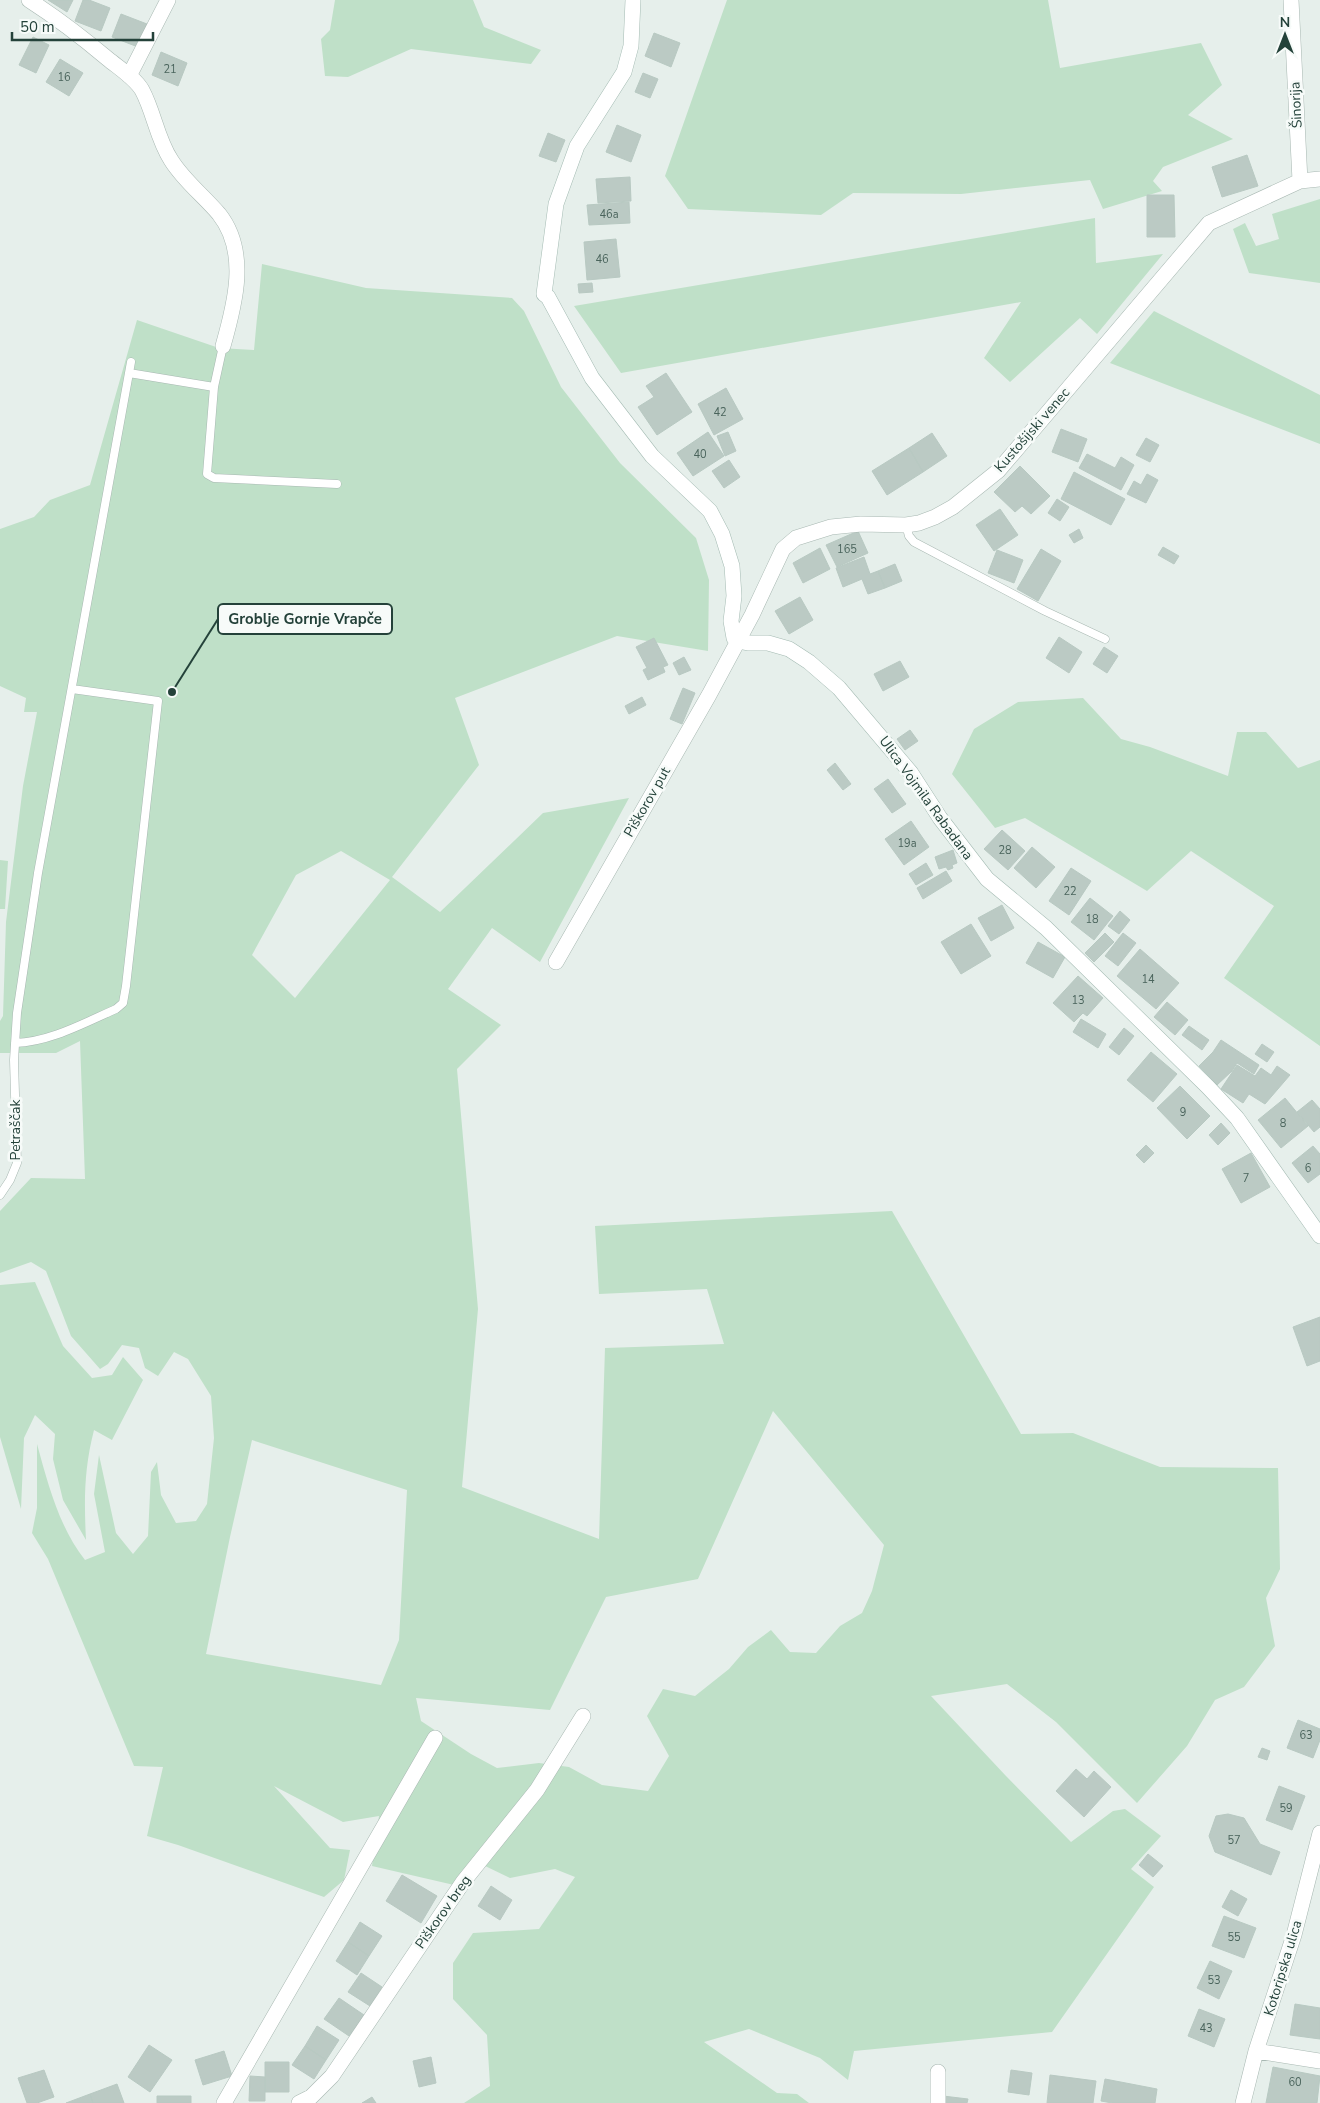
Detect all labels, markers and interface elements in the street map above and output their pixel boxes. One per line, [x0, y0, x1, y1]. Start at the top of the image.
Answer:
scale bar [12, 10, 154, 42]
north arrow [1260, 10, 1310, 60]
text: N [1280, 13, 1290, 32]
text: 50 m [20, 17, 55, 37]
house number: 21 [163, 62, 177, 77]
house number: 16 [57, 70, 71, 85]
street label: Šinorija [1285, 81, 1307, 129]
house number: 46a [599, 207, 619, 222]
house number: 46 [595, 252, 609, 267]
street label: Kustošijski venec [990, 383, 1074, 476]
house number: 42 [713, 405, 727, 420]
house number: 40 [693, 447, 707, 462]
house number: 165 [837, 542, 857, 557]
callout: Groblje Gornje Vrapče [218, 604, 392, 634]
text: Groblje Gornje Vrapče [228, 609, 382, 629]
street label: Ulica Vojmila Rabadana [875, 732, 977, 864]
street label: Piškorov put [619, 763, 675, 840]
house number: 19a [897, 836, 917, 851]
house number: 28 [998, 843, 1012, 858]
house number: 22 [1063, 884, 1077, 899]
house number: 18 [1085, 912, 1099, 927]
house number: 14 [1141, 972, 1155, 987]
house number: 13 [1071, 993, 1085, 1008]
street label: Petraščak [6, 1099, 25, 1160]
house number: 9 [1180, 1105, 1186, 1120]
house number: 8 [1280, 1116, 1287, 1131]
house number: 6 [1305, 1161, 1312, 1176]
house number: 7 [1243, 1171, 1249, 1186]
house number: 63 [1299, 1728, 1313, 1743]
house number: 59 [1279, 1801, 1293, 1816]
house number: 57 [1227, 1833, 1241, 1848]
street label: Piškorov breg [411, 1871, 475, 1953]
street label: Kotoripska ulica [1259, 1918, 1307, 2018]
house number: 55 [1227, 1930, 1241, 1945]
house number: 53 [1207, 1973, 1221, 1988]
house number: 43 [1199, 2021, 1213, 2036]
house number: 60 [1288, 2075, 1302, 2090]

